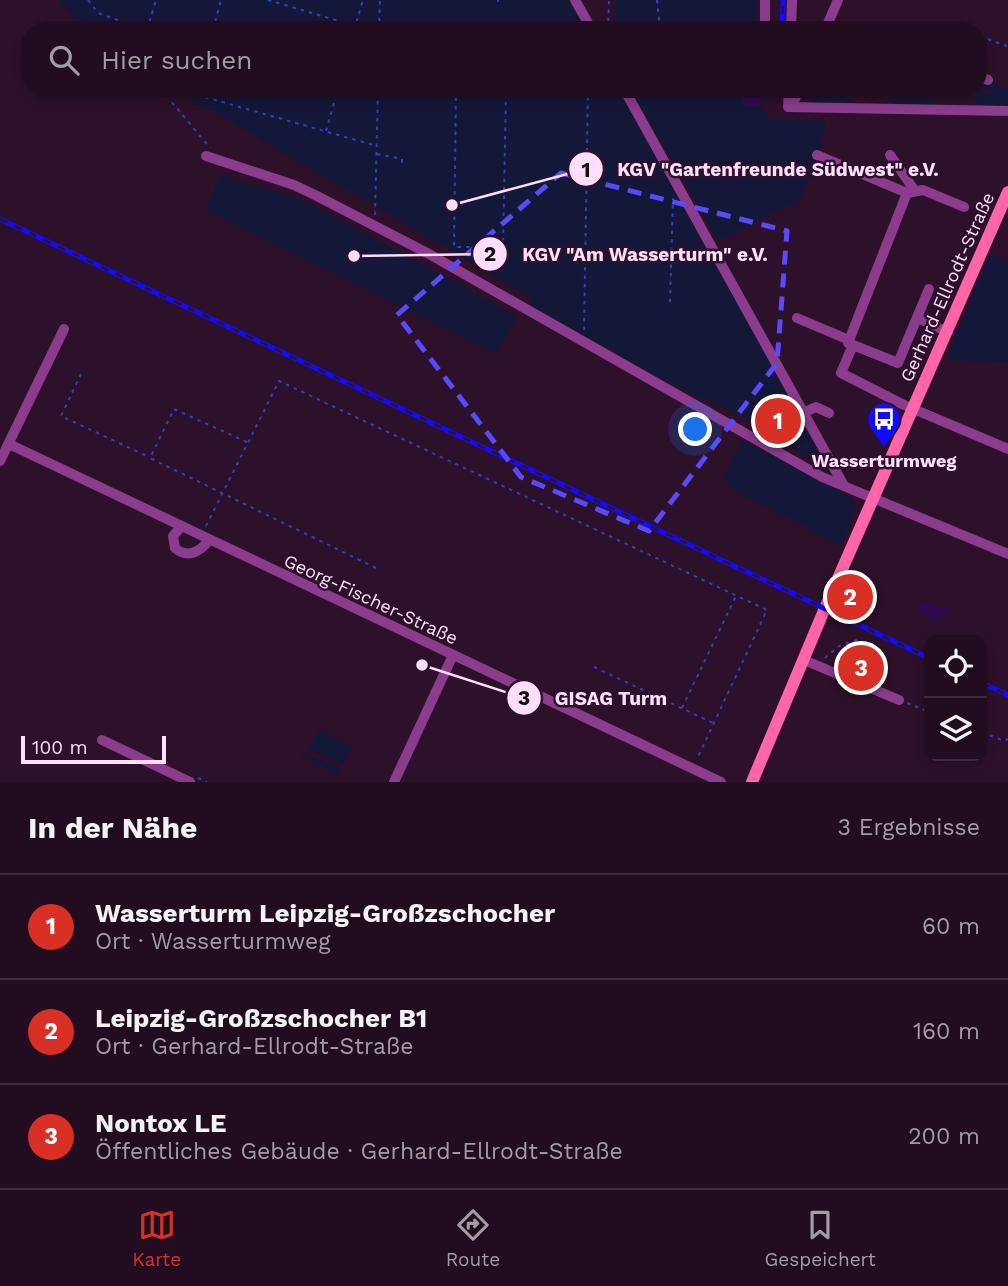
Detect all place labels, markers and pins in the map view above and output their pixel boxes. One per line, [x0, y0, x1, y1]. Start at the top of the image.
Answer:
callout: KGV "Gartenfreunde Südwest" e.V. [568, 149, 953, 189]
callout: KGV "Am Wasserturm" e.V. [473, 234, 782, 274]
pin: 1 [755, 395, 801, 447]
bus stop icon: Wasserturmweg [865, 400, 903, 449]
place label: Wasserturmweg [812, 450, 957, 471]
pin: 2 [827, 571, 873, 623]
pin: 3 [838, 642, 884, 694]
callout: GISAG Turm [506, 678, 682, 718]

